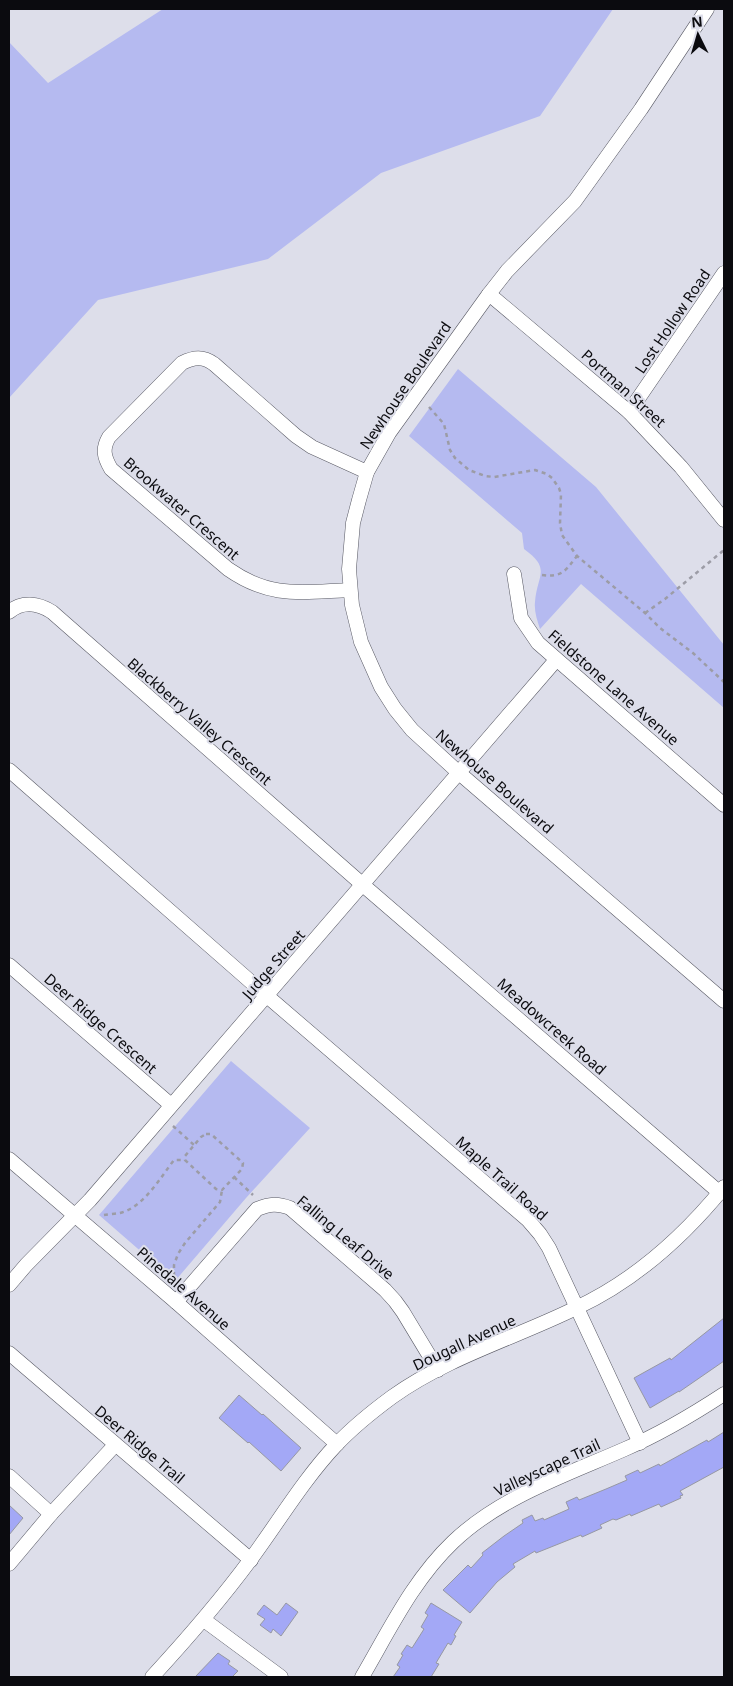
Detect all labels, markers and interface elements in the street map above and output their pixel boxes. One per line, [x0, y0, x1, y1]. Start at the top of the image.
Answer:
north arrow [673, 10, 723, 60]
text: N [690, 12, 703, 32]
street label: Lost Hollow Road [630, 265, 714, 377]
street label: Newhouse Boulevard [355, 317, 455, 453]
street label: Portman Street [577, 345, 671, 432]
street label: Brookwater Crescent [120, 452, 245, 564]
street label: Fieldstone Lane Avenue [544, 625, 684, 749]
street label: Blackberry Valley Crescent [124, 653, 277, 790]
street label: Newhouse Boulevard [432, 724, 558, 838]
street label: Judge Street [236, 925, 309, 1005]
street label: Deer Ridge Crescent [40, 968, 162, 1078]
street label: Meadowcreek Road [493, 973, 611, 1079]
street label: Maple Trail Road [452, 1131, 552, 1225]
street label: Falling Leaf Drive [293, 1190, 399, 1284]
street label: Pinedale Avenue [133, 1242, 235, 1334]
street label: Dougall Avenue [409, 1309, 519, 1375]
street label: Deer Ridge Trail [91, 1400, 189, 1488]
street label: Valleyscape Trail [491, 1434, 603, 1500]

